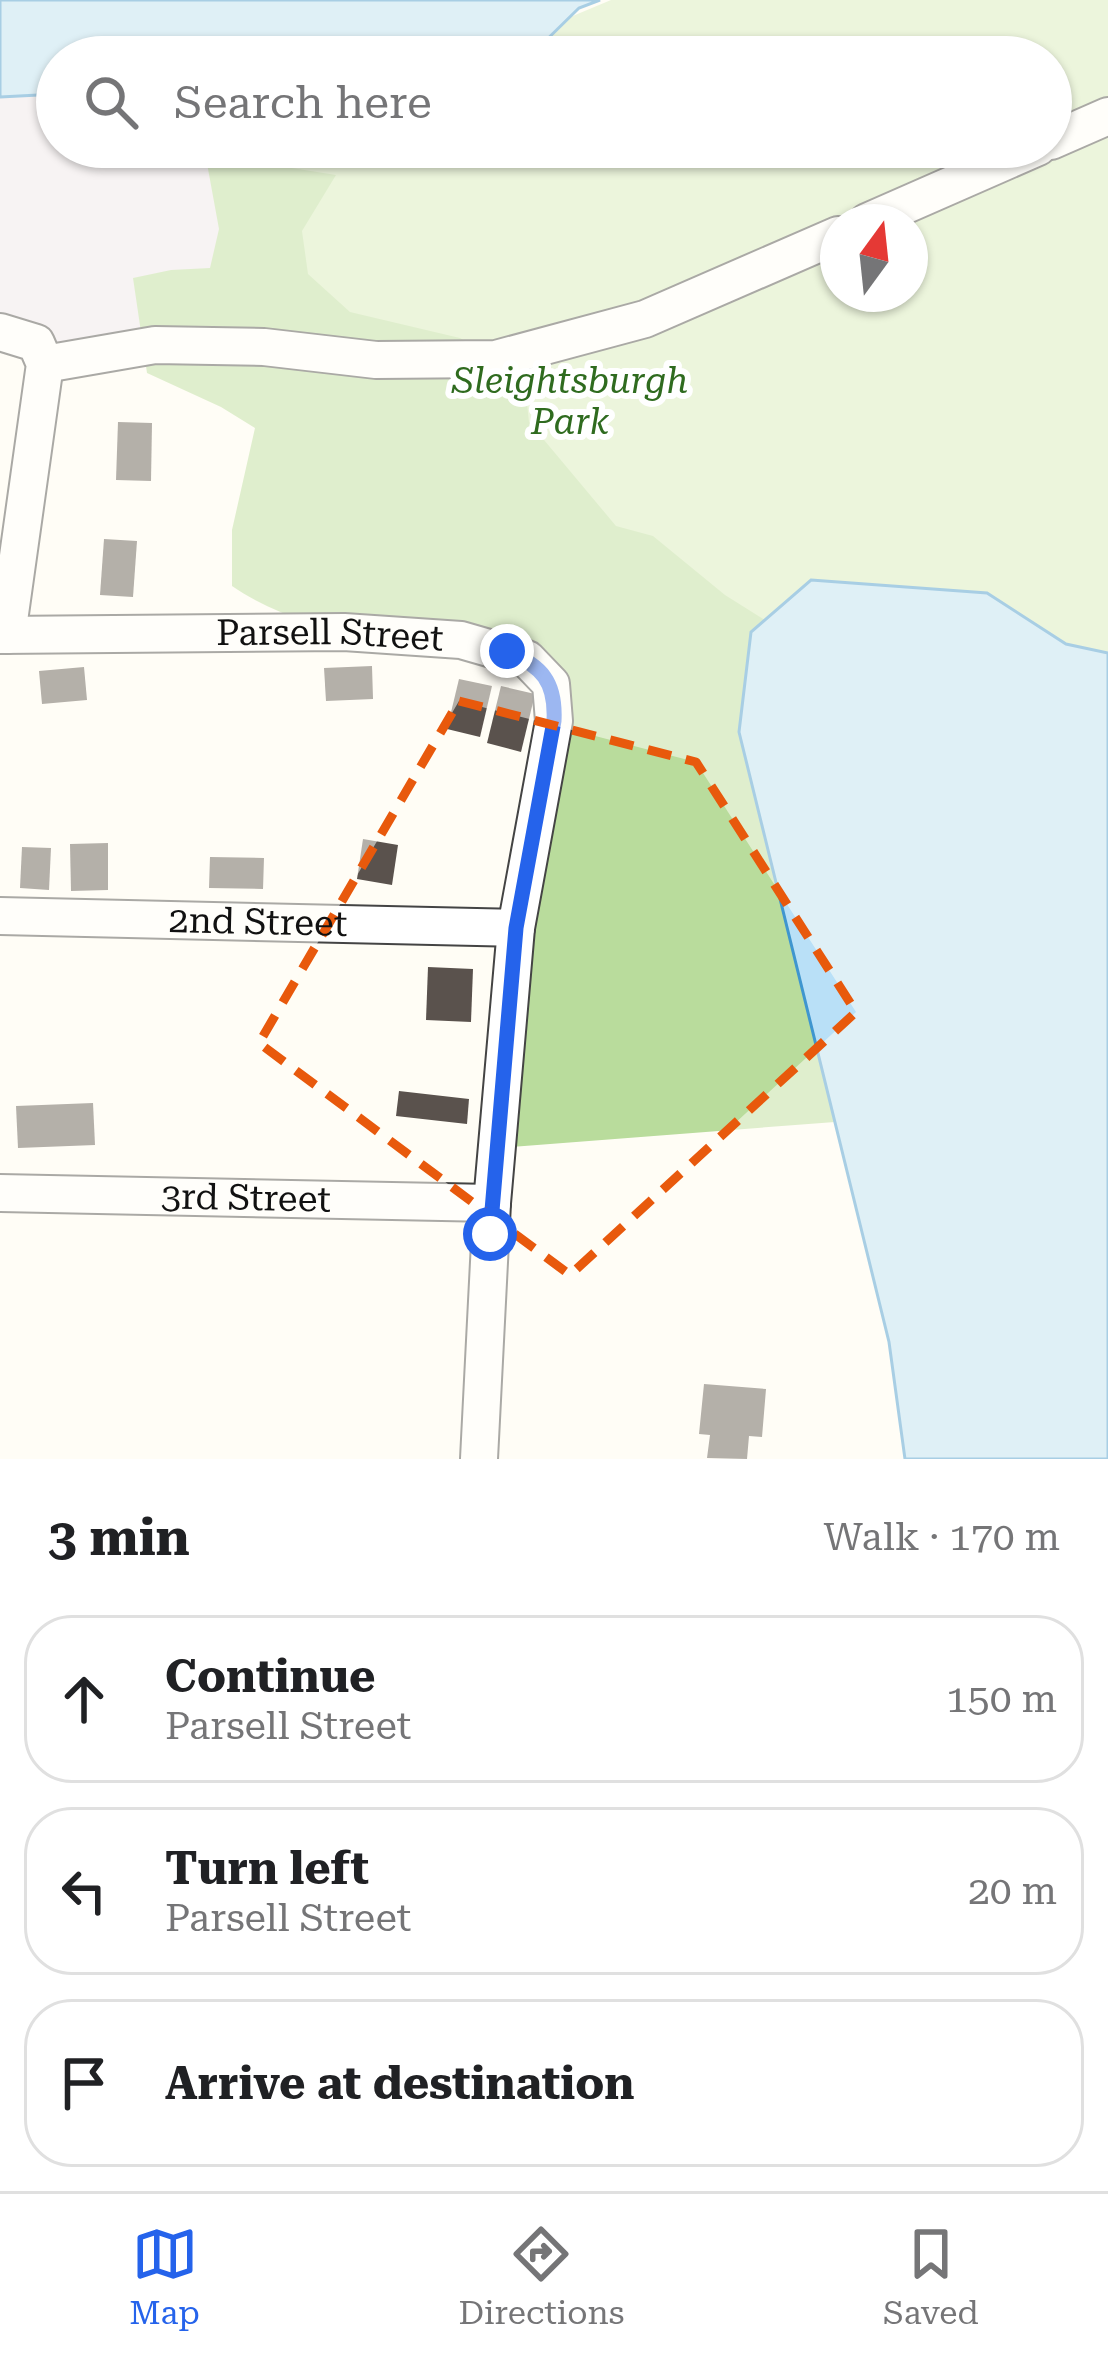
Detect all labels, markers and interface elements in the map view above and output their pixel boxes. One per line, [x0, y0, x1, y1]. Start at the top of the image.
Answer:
search box [36, 36, 1072, 168]
icon: search [78, 69, 144, 135]
text: Search here [174, 76, 432, 129]
north arrow [820, 204, 928, 312]
park label: Sleightsburgh Park [451, 360, 688, 443]
street label: Parsell Street [216, 611, 445, 660]
route end [480, 624, 534, 678]
street label: 2nd Street [168, 899, 348, 945]
street label: 3rd Street [161, 1175, 331, 1221]
route start [463, 1207, 517, 1261]
text: 3 min [48, 1508, 190, 1567]
text: Walk · 170 m [824, 1514, 1060, 1560]
text: Continue [165, 1650, 376, 1703]
icon: ahead [51, 1666, 117, 1732]
text: 150 m [946, 1676, 1057, 1722]
text: Parsell Street [165, 1703, 411, 1749]
text: Turn left [165, 1842, 369, 1895]
icon: left [51, 1858, 117, 1924]
text: 20 m [968, 1868, 1057, 1914]
text: Parsell Street [165, 1895, 411, 1941]
icon: arrive [51, 2050, 117, 2116]
text: Arrive at destination [165, 2057, 634, 2110]
tab: Map [129, 2221, 200, 2332]
tab: Directions [458, 2221, 624, 2332]
tab: Saved [883, 2221, 979, 2332]

